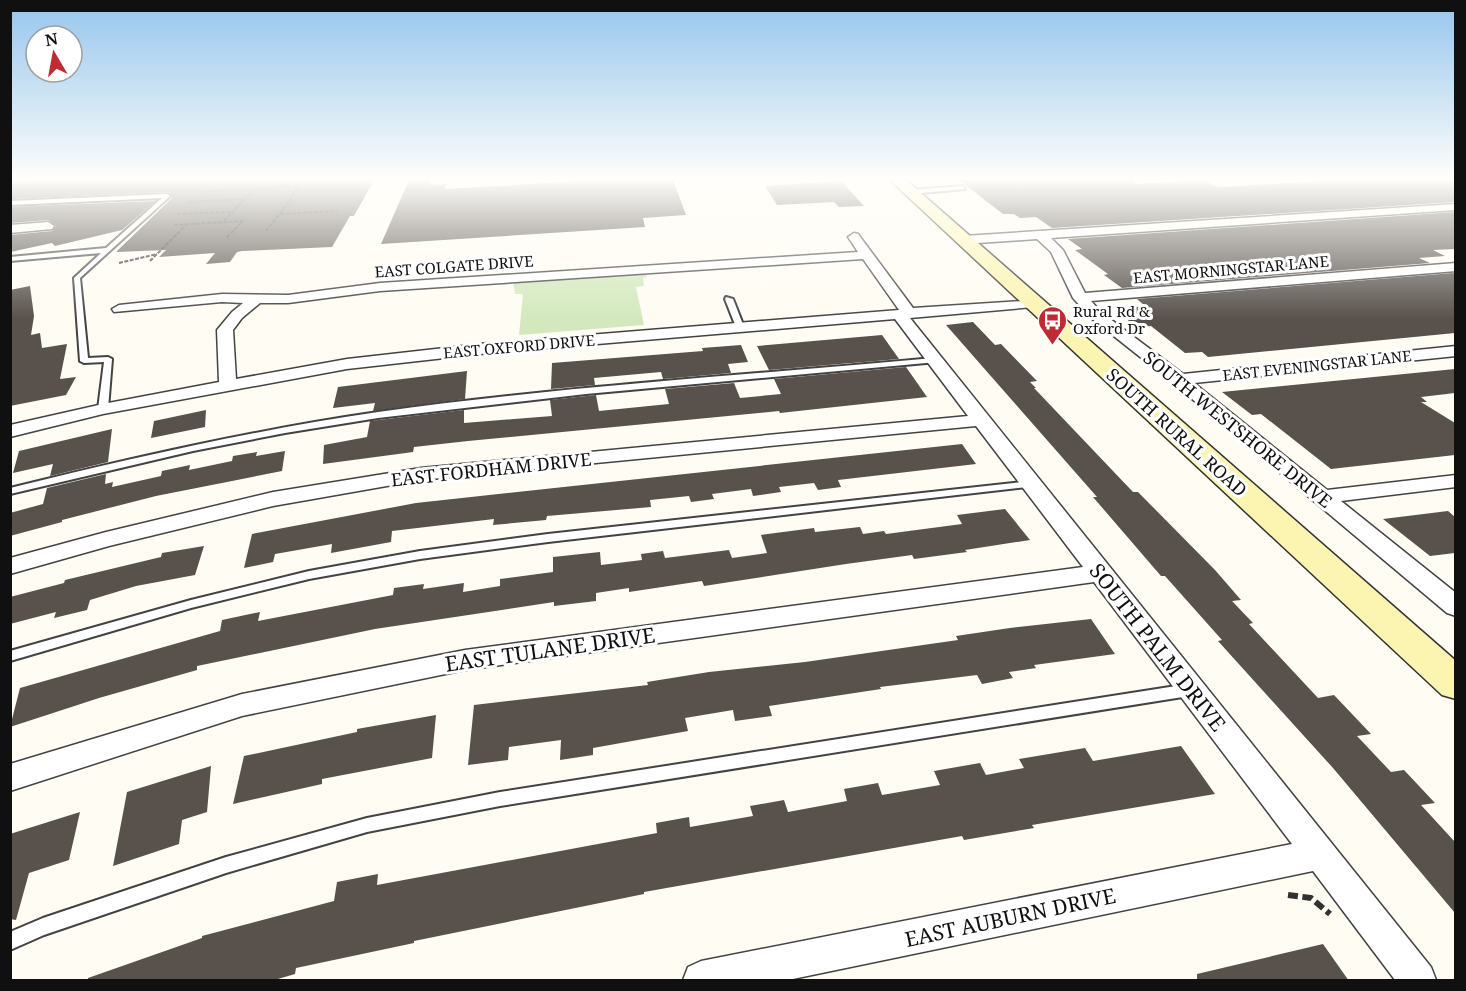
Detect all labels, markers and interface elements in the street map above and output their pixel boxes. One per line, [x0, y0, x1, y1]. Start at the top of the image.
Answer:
north arrow [24, 24, 84, 84]
text: N [43, 27, 60, 51]
street label: EAST COLGATE DRIVE [374, 250, 534, 282]
street label: EAST MORNINGSTAR LANE [1132, 250, 1330, 288]
place label: Rural Rd & Oxford Dr [1073, 301, 1150, 338]
bus stop icon: Rural Rd & Oxford Dr [1036, 304, 1068, 346]
street label: EAST OXFORD DRIVE [442, 329, 596, 363]
street label: SOUTH WESTSHORE DRIVE [1139, 345, 1337, 513]
street label: EAST EVENINGSTAR LANE [1222, 345, 1412, 385]
street label: SOUTH RURAL ROAD [1102, 362, 1252, 502]
street label: EAST FORDHAM DRIVE [390, 447, 592, 491]
street label: SOUTH PALM DRIVE [1084, 557, 1232, 737]
street label: EAST TULANE DRIVE [443, 620, 657, 678]
street label: EAST AUBURN DRIVE [902, 881, 1118, 953]

